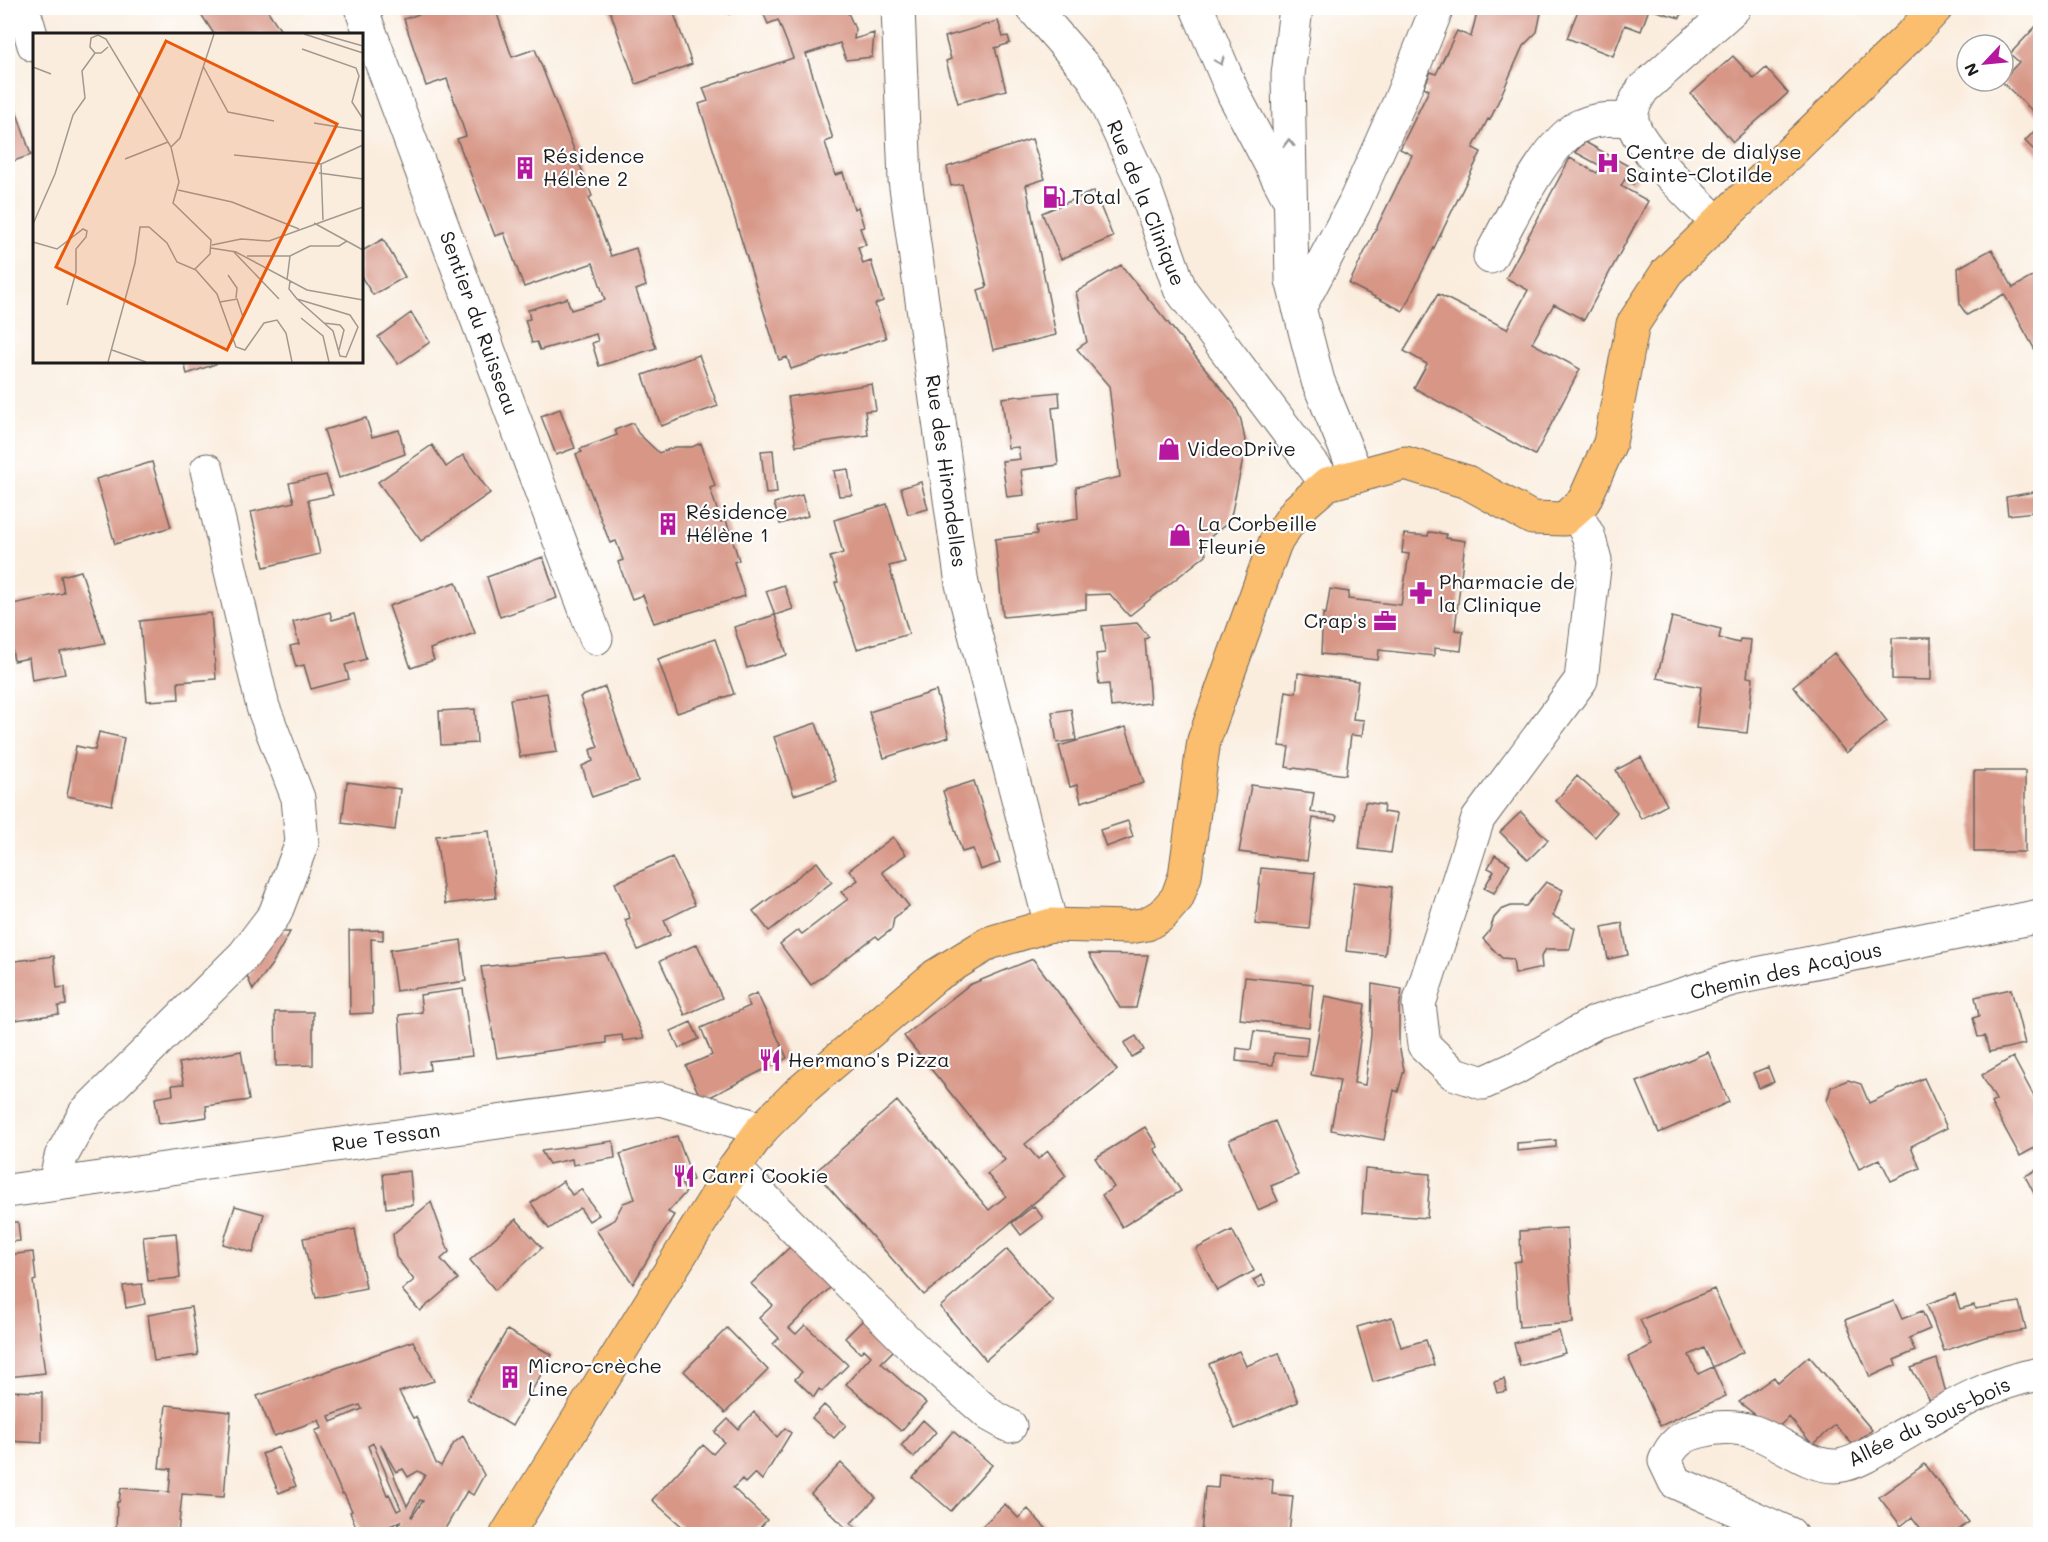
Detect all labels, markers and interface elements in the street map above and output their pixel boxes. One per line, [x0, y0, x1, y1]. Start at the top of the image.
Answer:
inset map [33, 33, 363, 363]
north arrow [1955, 33, 2015, 93]
one-way arrow [1213, 55, 1225, 66]
text: N [1959, 60, 1983, 80]
street label: Rue de la Clinique [1102, 116, 1192, 289]
place label: Centre de dialyse Sainte-Clotilde [1626, 138, 1802, 187]
one-way arrow [1283, 139, 1295, 148]
place label: Résidence Hélène 2 [543, 142, 645, 191]
hospital icon: Centre de dialyse Sainte-Clotilde [1595, 150, 1621, 176]
building icon: Résidence Hélène 2 [512, 155, 538, 181]
place label: Total [1072, 183, 1121, 209]
fuel station icon: Total [1041, 184, 1067, 210]
street label: Sentier du Ruisseau [435, 227, 525, 418]
street label: Rue des Hirondelles [921, 373, 973, 569]
place label: VideoDrive [1187, 435, 1296, 461]
shop icon: VideoDrive [1156, 436, 1182, 462]
place label: Résidence Hélène 1 [686, 498, 788, 547]
place label: La Corbeille Fleurie [1198, 510, 1317, 559]
building icon: Résidence Hélène 1 [655, 511, 681, 537]
shop icon: La Corbeille Fleurie [1167, 522, 1193, 548]
place label: Pharmacie de la Clinique [1439, 568, 1575, 617]
pharmacy icon: Pharmacie de la Clinique [1408, 580, 1434, 606]
place label: Crap's [1304, 607, 1367, 633]
office icon: Crap's [1372, 608, 1398, 634]
street label: Chemin des Acajous [1687, 935, 1884, 1005]
place label: Hermano's Pizza [788, 1046, 950, 1072]
restaurant icon: Hermano's Pizza [757, 1047, 783, 1073]
street label: Rue Tessan [330, 1116, 442, 1156]
place label: Carri Cookie [702, 1162, 828, 1188]
restaurant icon: Carri Cookie [671, 1163, 697, 1189]
place label: Micro-crèche Line [528, 1352, 662, 1401]
building icon: Micro-crèche Line [497, 1364, 523, 1390]
street label: Allée du Sous-bois [1843, 1370, 2014, 1472]

